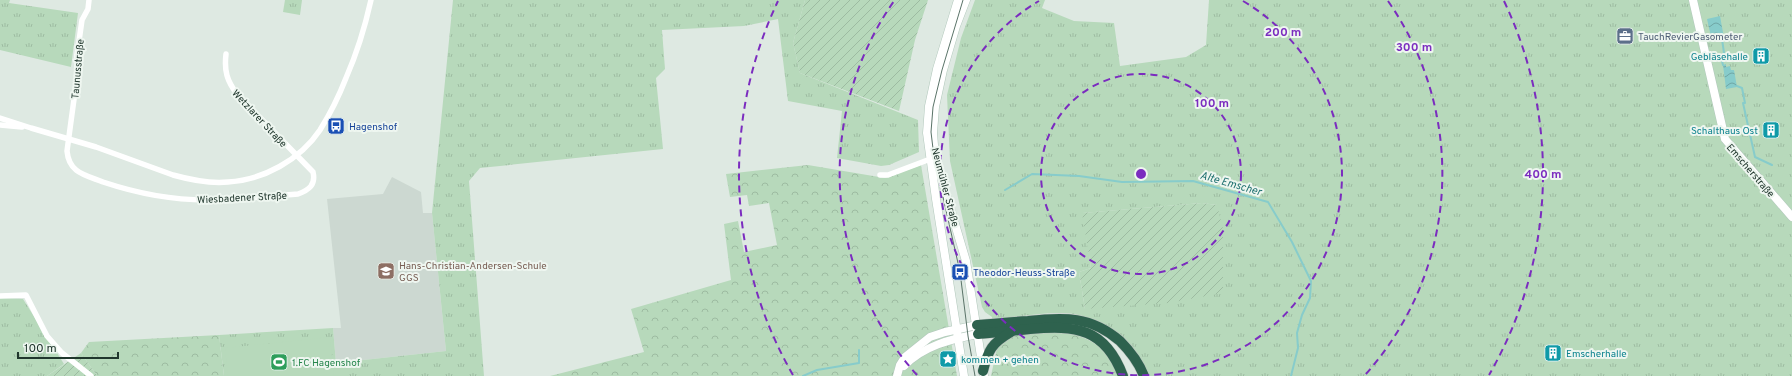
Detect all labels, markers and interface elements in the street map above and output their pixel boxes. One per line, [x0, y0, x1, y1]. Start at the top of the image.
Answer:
text: 200 m [1265, 25, 1301, 41]
office icon: TauchRevierGasometer [1615, 26, 1635, 46]
place label: TauchRevierGasometer [1638, 31, 1742, 44]
street label: Taunusstraße [69, 39, 88, 100]
text: 300 m [1396, 40, 1432, 56]
building icon: Gebläsehalle [1751, 46, 1771, 66]
place label: Gebläsehalle [1691, 51, 1748, 64]
street label: Wetzlarer Straße [229, 87, 289, 151]
text: 100 m [1195, 96, 1229, 112]
bus stop icon: Hagenshof [326, 116, 346, 136]
building icon: Schalthaus Ost [1761, 120, 1781, 140]
place label: Hagenshof [349, 121, 398, 134]
place label: Schalthaus Ost [1691, 125, 1758, 138]
street label: Emscherstraße [1723, 141, 1777, 200]
street label: Neumühler Straße [928, 146, 961, 228]
centre of rings [1134, 167, 1148, 181]
text: 400 m [1524, 167, 1562, 183]
water label: Alte Emscher [1198, 169, 1264, 200]
street label: Wiesbadener Straße [197, 190, 287, 207]
place label: Hans-Christian-Andersen-Schule GGS [399, 260, 547, 285]
school or university icon: Hans-Christian-Andersen-Schule GGS [376, 261, 396, 281]
bus stop icon: Theodor-Heuss-Straße [950, 262, 970, 282]
place label: Theodor-Heuss-Straße [973, 267, 1075, 280]
scale bar [18, 334, 118, 360]
text: 100 m [24, 341, 57, 357]
building icon: Emscherhalle [1543, 343, 1563, 363]
place label: Emscherhalle [1566, 348, 1627, 361]
place icon: kommen + gehen [938, 349, 958, 369]
sports icon: 1.FC Hagenshof [269, 352, 289, 372]
place label: kommen + gehen [961, 354, 1039, 367]
place label: 1.FC Hagenshof [292, 357, 361, 370]

